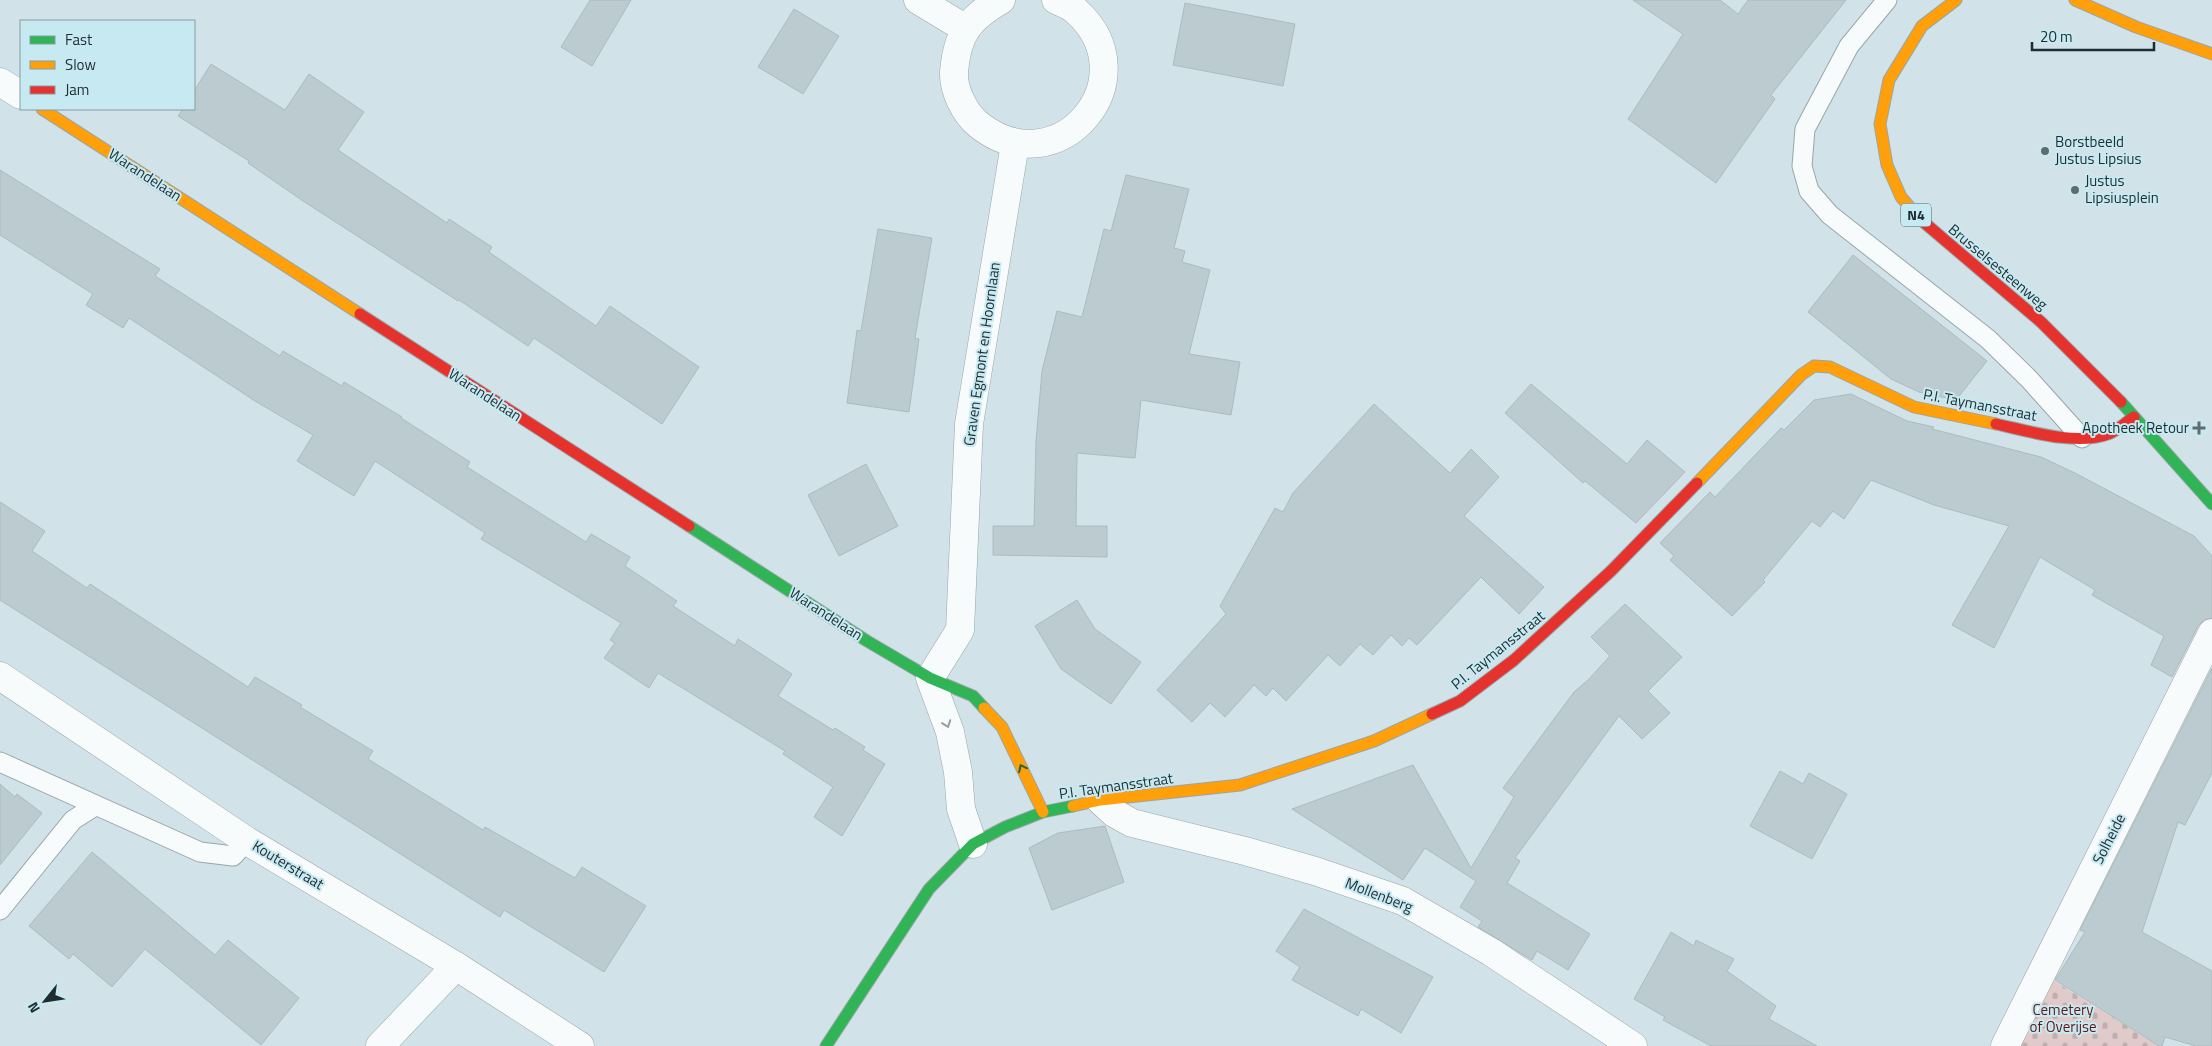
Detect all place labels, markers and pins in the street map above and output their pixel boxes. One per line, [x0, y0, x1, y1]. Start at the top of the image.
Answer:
place label: Borstbeeld Justus Lipsius [2055, 130, 2141, 170]
marker: Borstbeeld Justus Lipsius [2039, 145, 2051, 157]
place label: Justus Lipsiusplein [2085, 169, 2159, 209]
marker: Justus Lipsiusplein [2069, 184, 2081, 196]
place label: Apotheek Retour [2082, 416, 2189, 439]
marker: Apotheek Retour [2193, 422, 2205, 434]

